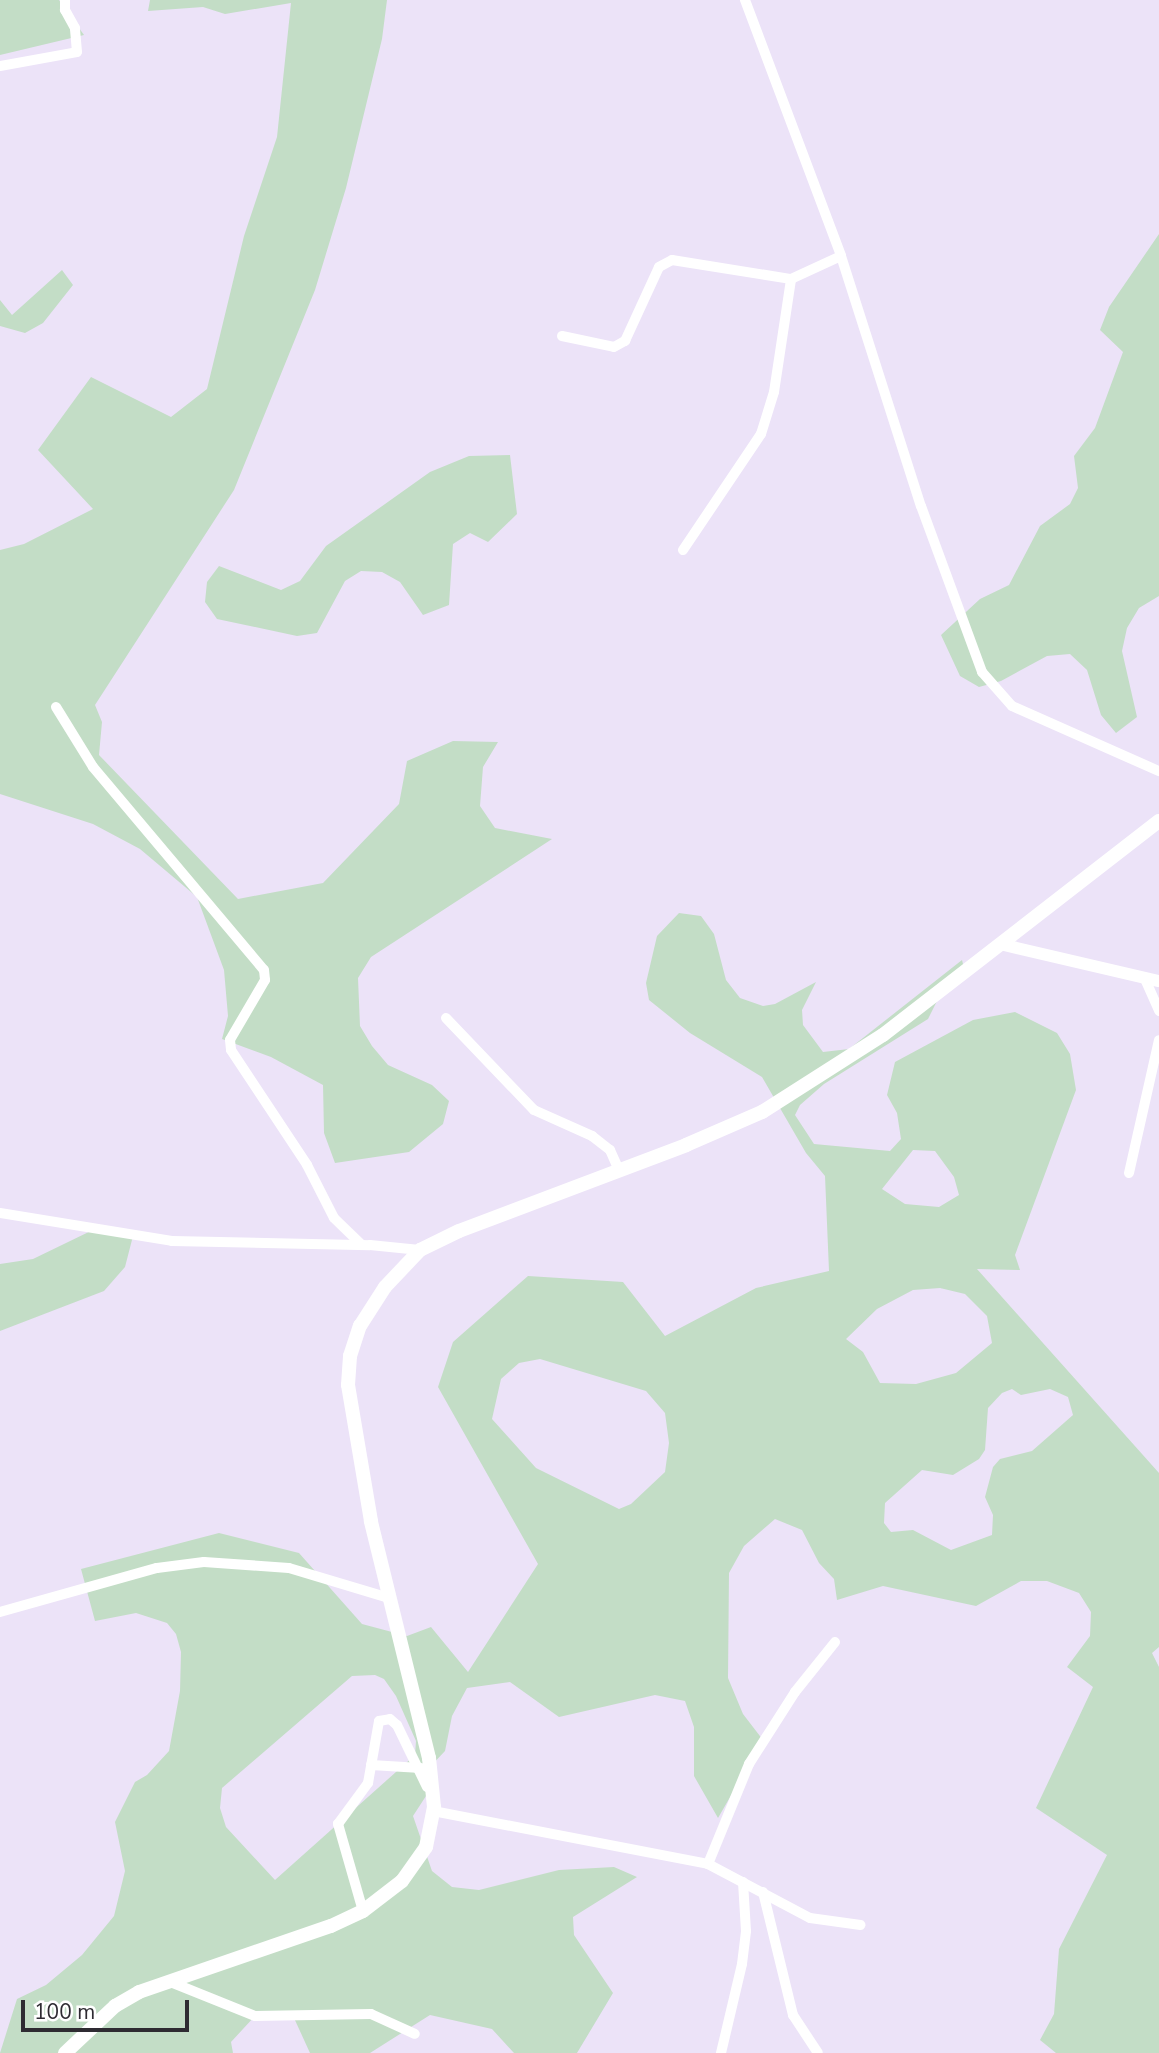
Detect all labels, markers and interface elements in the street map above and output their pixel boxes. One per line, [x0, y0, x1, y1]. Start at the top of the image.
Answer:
scale bar [24, 1986, 192, 2030]
text: 100 m [34, 1998, 95, 2026]

